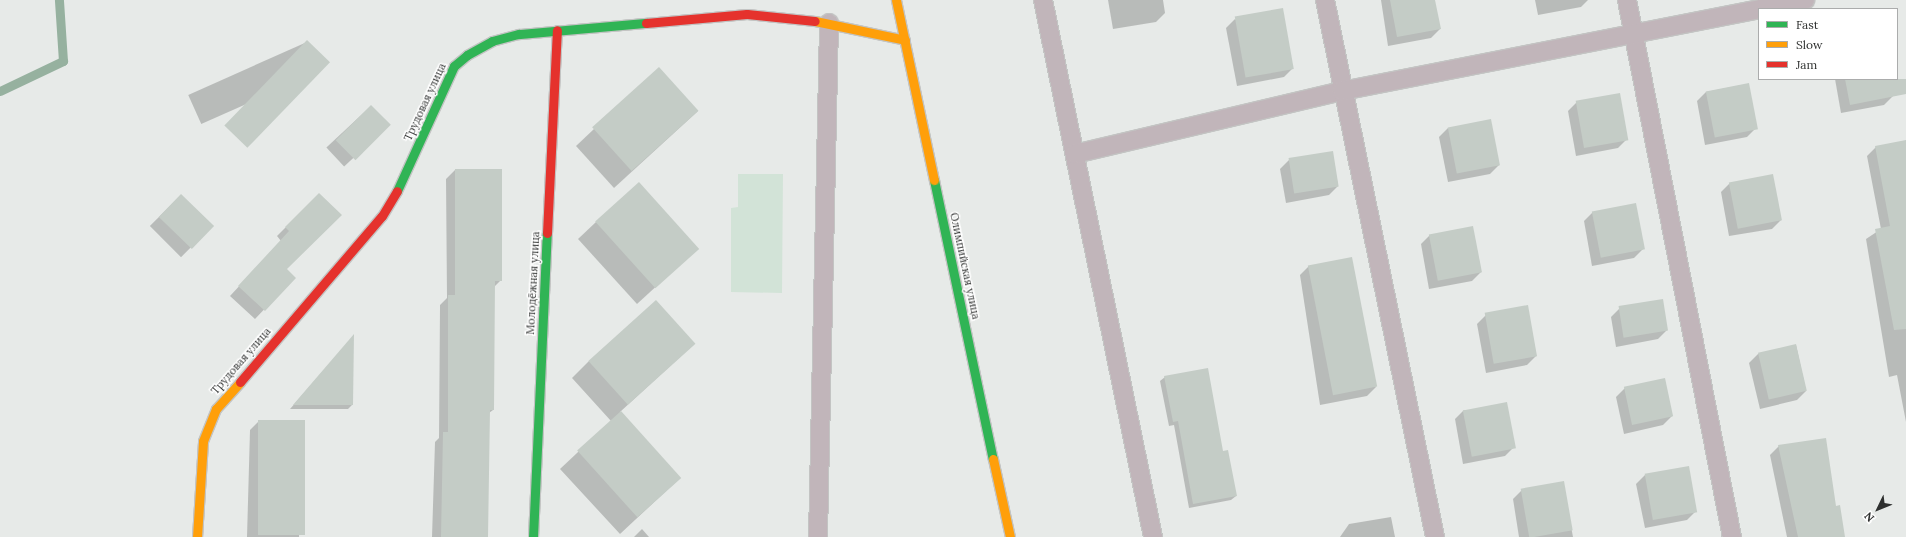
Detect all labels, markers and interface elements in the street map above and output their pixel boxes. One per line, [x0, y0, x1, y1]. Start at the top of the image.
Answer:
legend [1758, 8, 1898, 80]
text: Fast [1796, 17, 1819, 32]
text: Slow [1796, 37, 1823, 52]
text: Jam [1796, 57, 1817, 72]
street label: Трудовая улица [401, 61, 449, 143]
street label: Олимпийская улица [947, 211, 983, 321]
street label: Молодёжная улица [524, 231, 542, 335]
street label: Трудовая улица [208, 325, 274, 397]
north arrow [1858, 489, 1898, 529]
text: N [1861, 509, 1877, 525]

